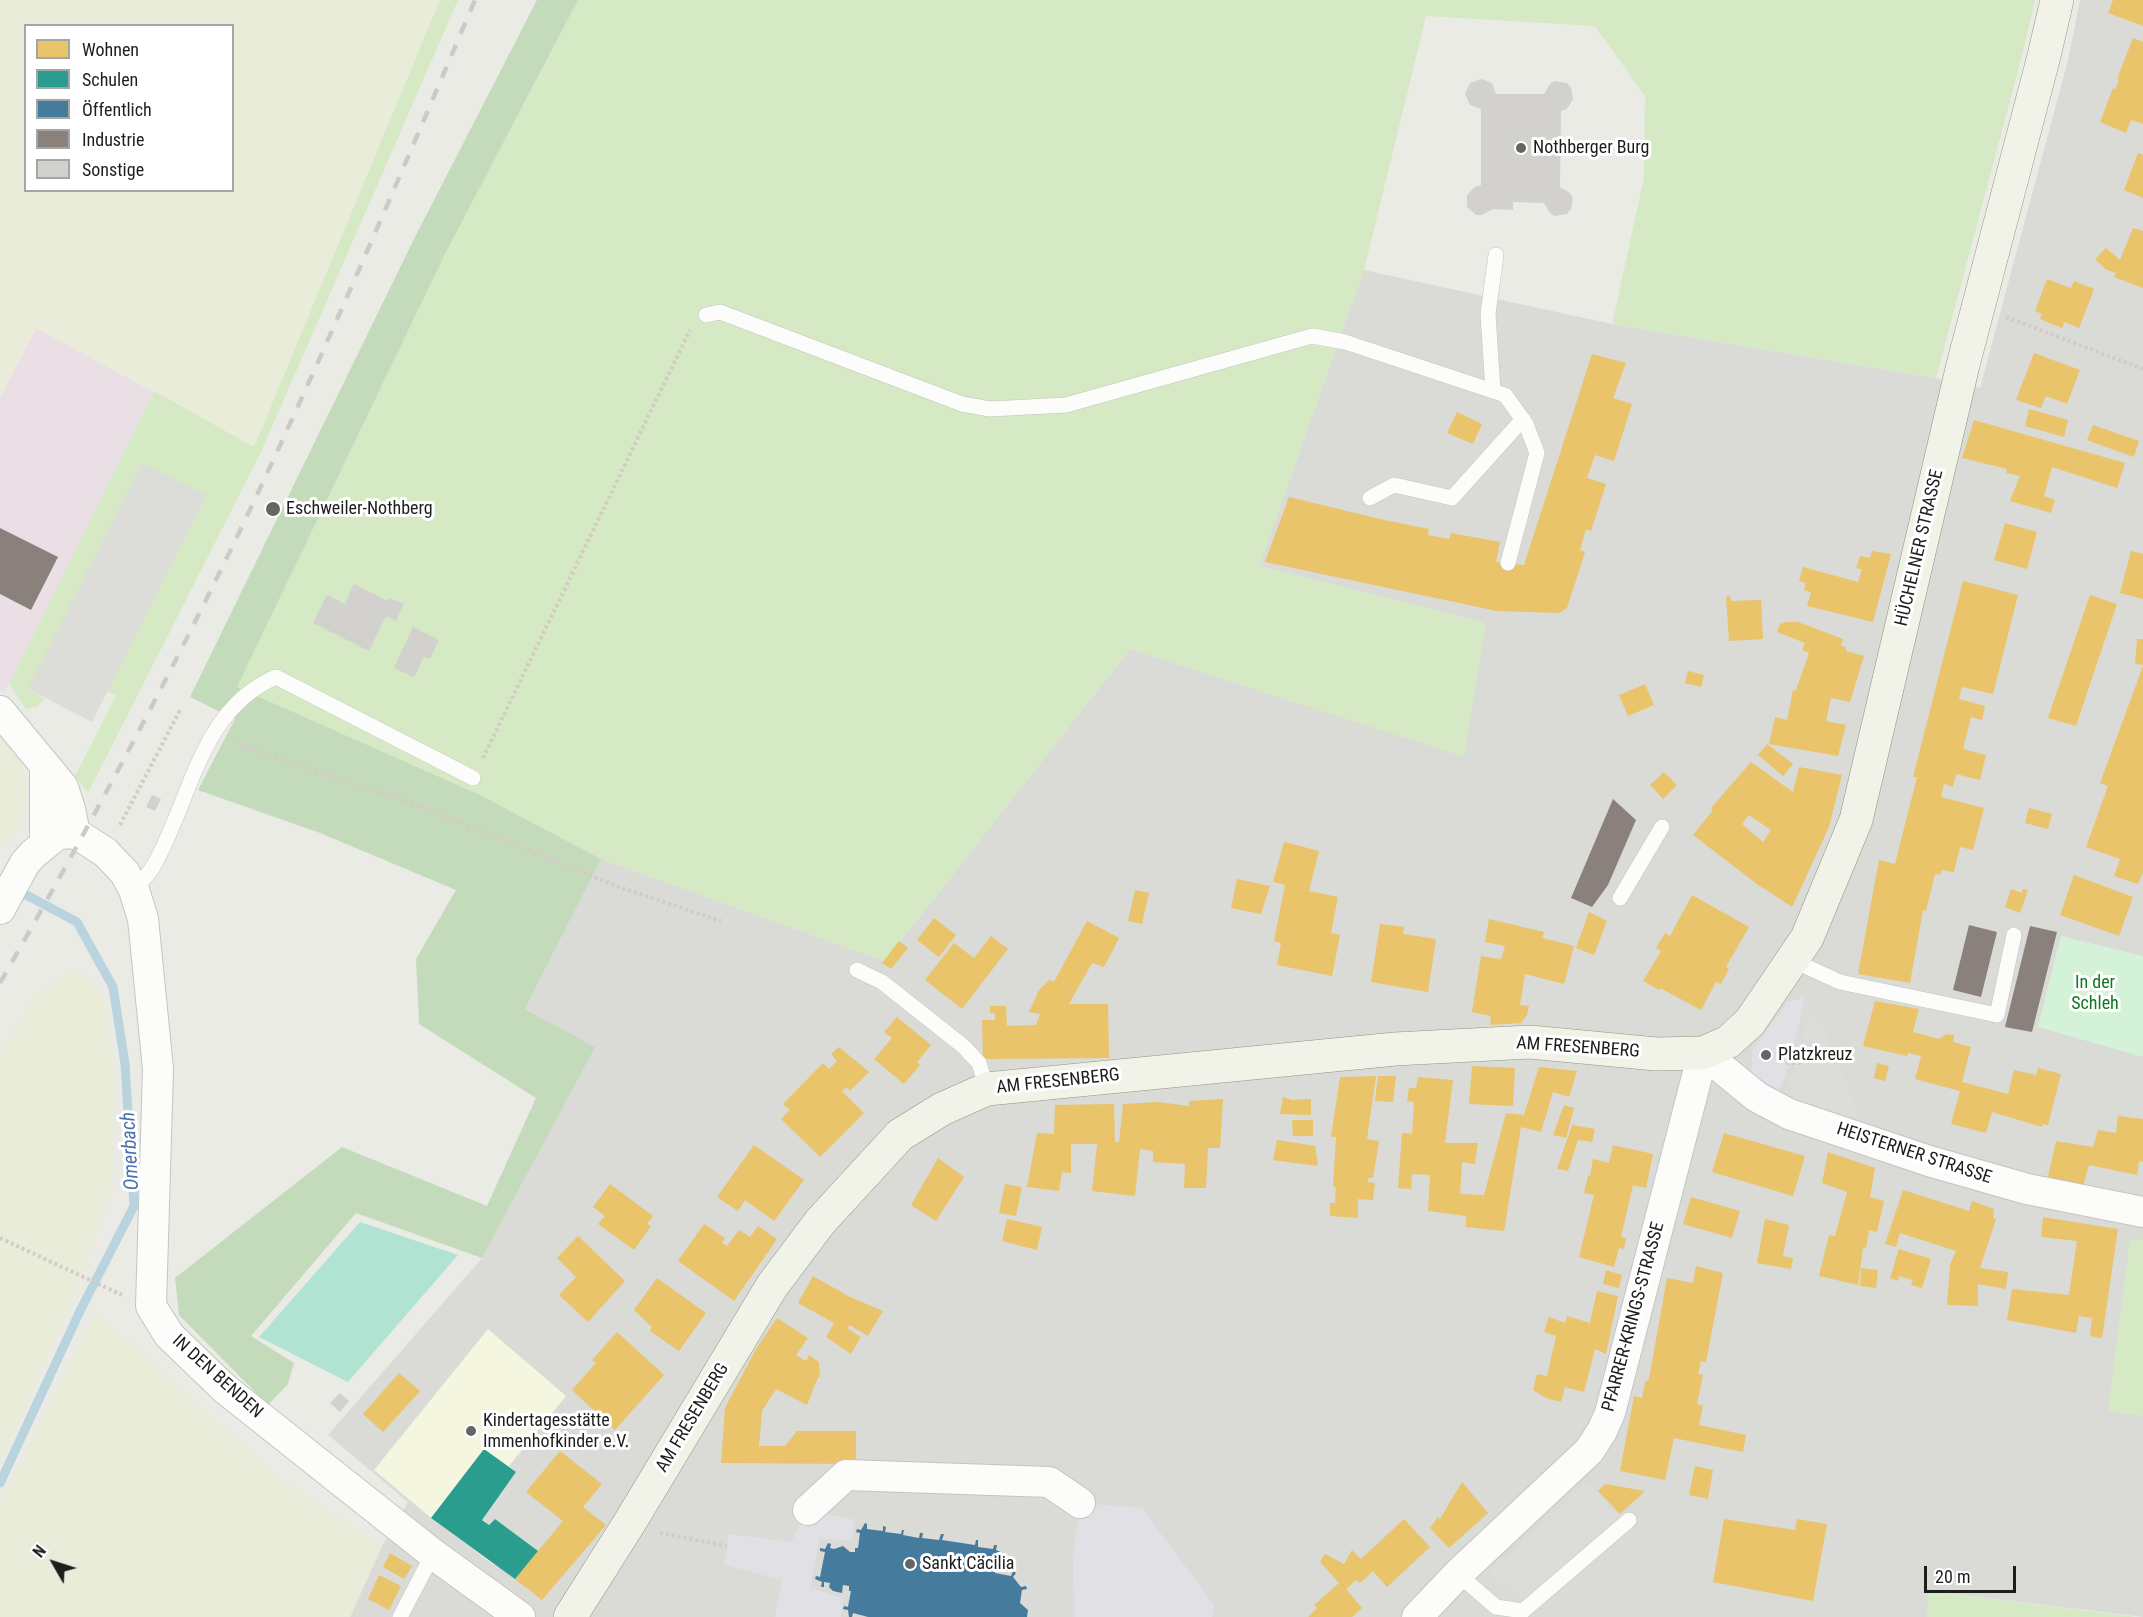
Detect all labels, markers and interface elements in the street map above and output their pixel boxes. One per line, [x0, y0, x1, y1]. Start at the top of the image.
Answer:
legend [24, 24, 234, 192]
text: Wohnen [82, 39, 139, 60]
text: Schulen [82, 69, 138, 90]
text: Öffentlich [82, 99, 152, 120]
text: Industrie [82, 129, 144, 150]
place label: Nothberger Burg [1533, 137, 1649, 159]
marker: Nothberger Burg [1514, 141, 1528, 155]
text: Sonstige [82, 159, 144, 180]
street label: HÜCHELNER STRASSE [1891, 468, 1949, 628]
place label: Eschweiler-Nothberg [286, 498, 433, 520]
marker: Eschweiler-Nothberg [264, 500, 282, 518]
park label: In der Schleh [2071, 972, 2119, 1014]
street label: AM FRESENBERG [1516, 1033, 1640, 1063]
place label: Platzkreuz [1778, 1044, 1852, 1066]
marker: Platzkreuz [1759, 1048, 1773, 1062]
street label: AM FRESENBERG [995, 1065, 1121, 1099]
water label: Omerbach [117, 1111, 145, 1191]
street label: HEISTERNER STRASSE [1834, 1119, 1994, 1189]
street label: PFARRER-KRINGS-STRASSE [1598, 1220, 1670, 1414]
street label: IN DEN BENDEN [167, 1331, 267, 1423]
street label: AM FRESENBERG [652, 1359, 734, 1477]
place label: Kindertagesstätte Immenhofkinder e.V. [483, 1410, 629, 1452]
marker: Kindertagesstätte Immenhofkinder e.V. [464, 1424, 478, 1438]
north arrow [24, 1533, 84, 1593]
text: N [29, 1542, 50, 1561]
place label: Sankt Cäcilia [922, 1553, 1014, 1575]
scale bar [1927, 1554, 2018, 1592]
marker: Sankt Cäcilia [903, 1557, 917, 1571]
text: 20 m [1935, 1566, 1970, 1587]

